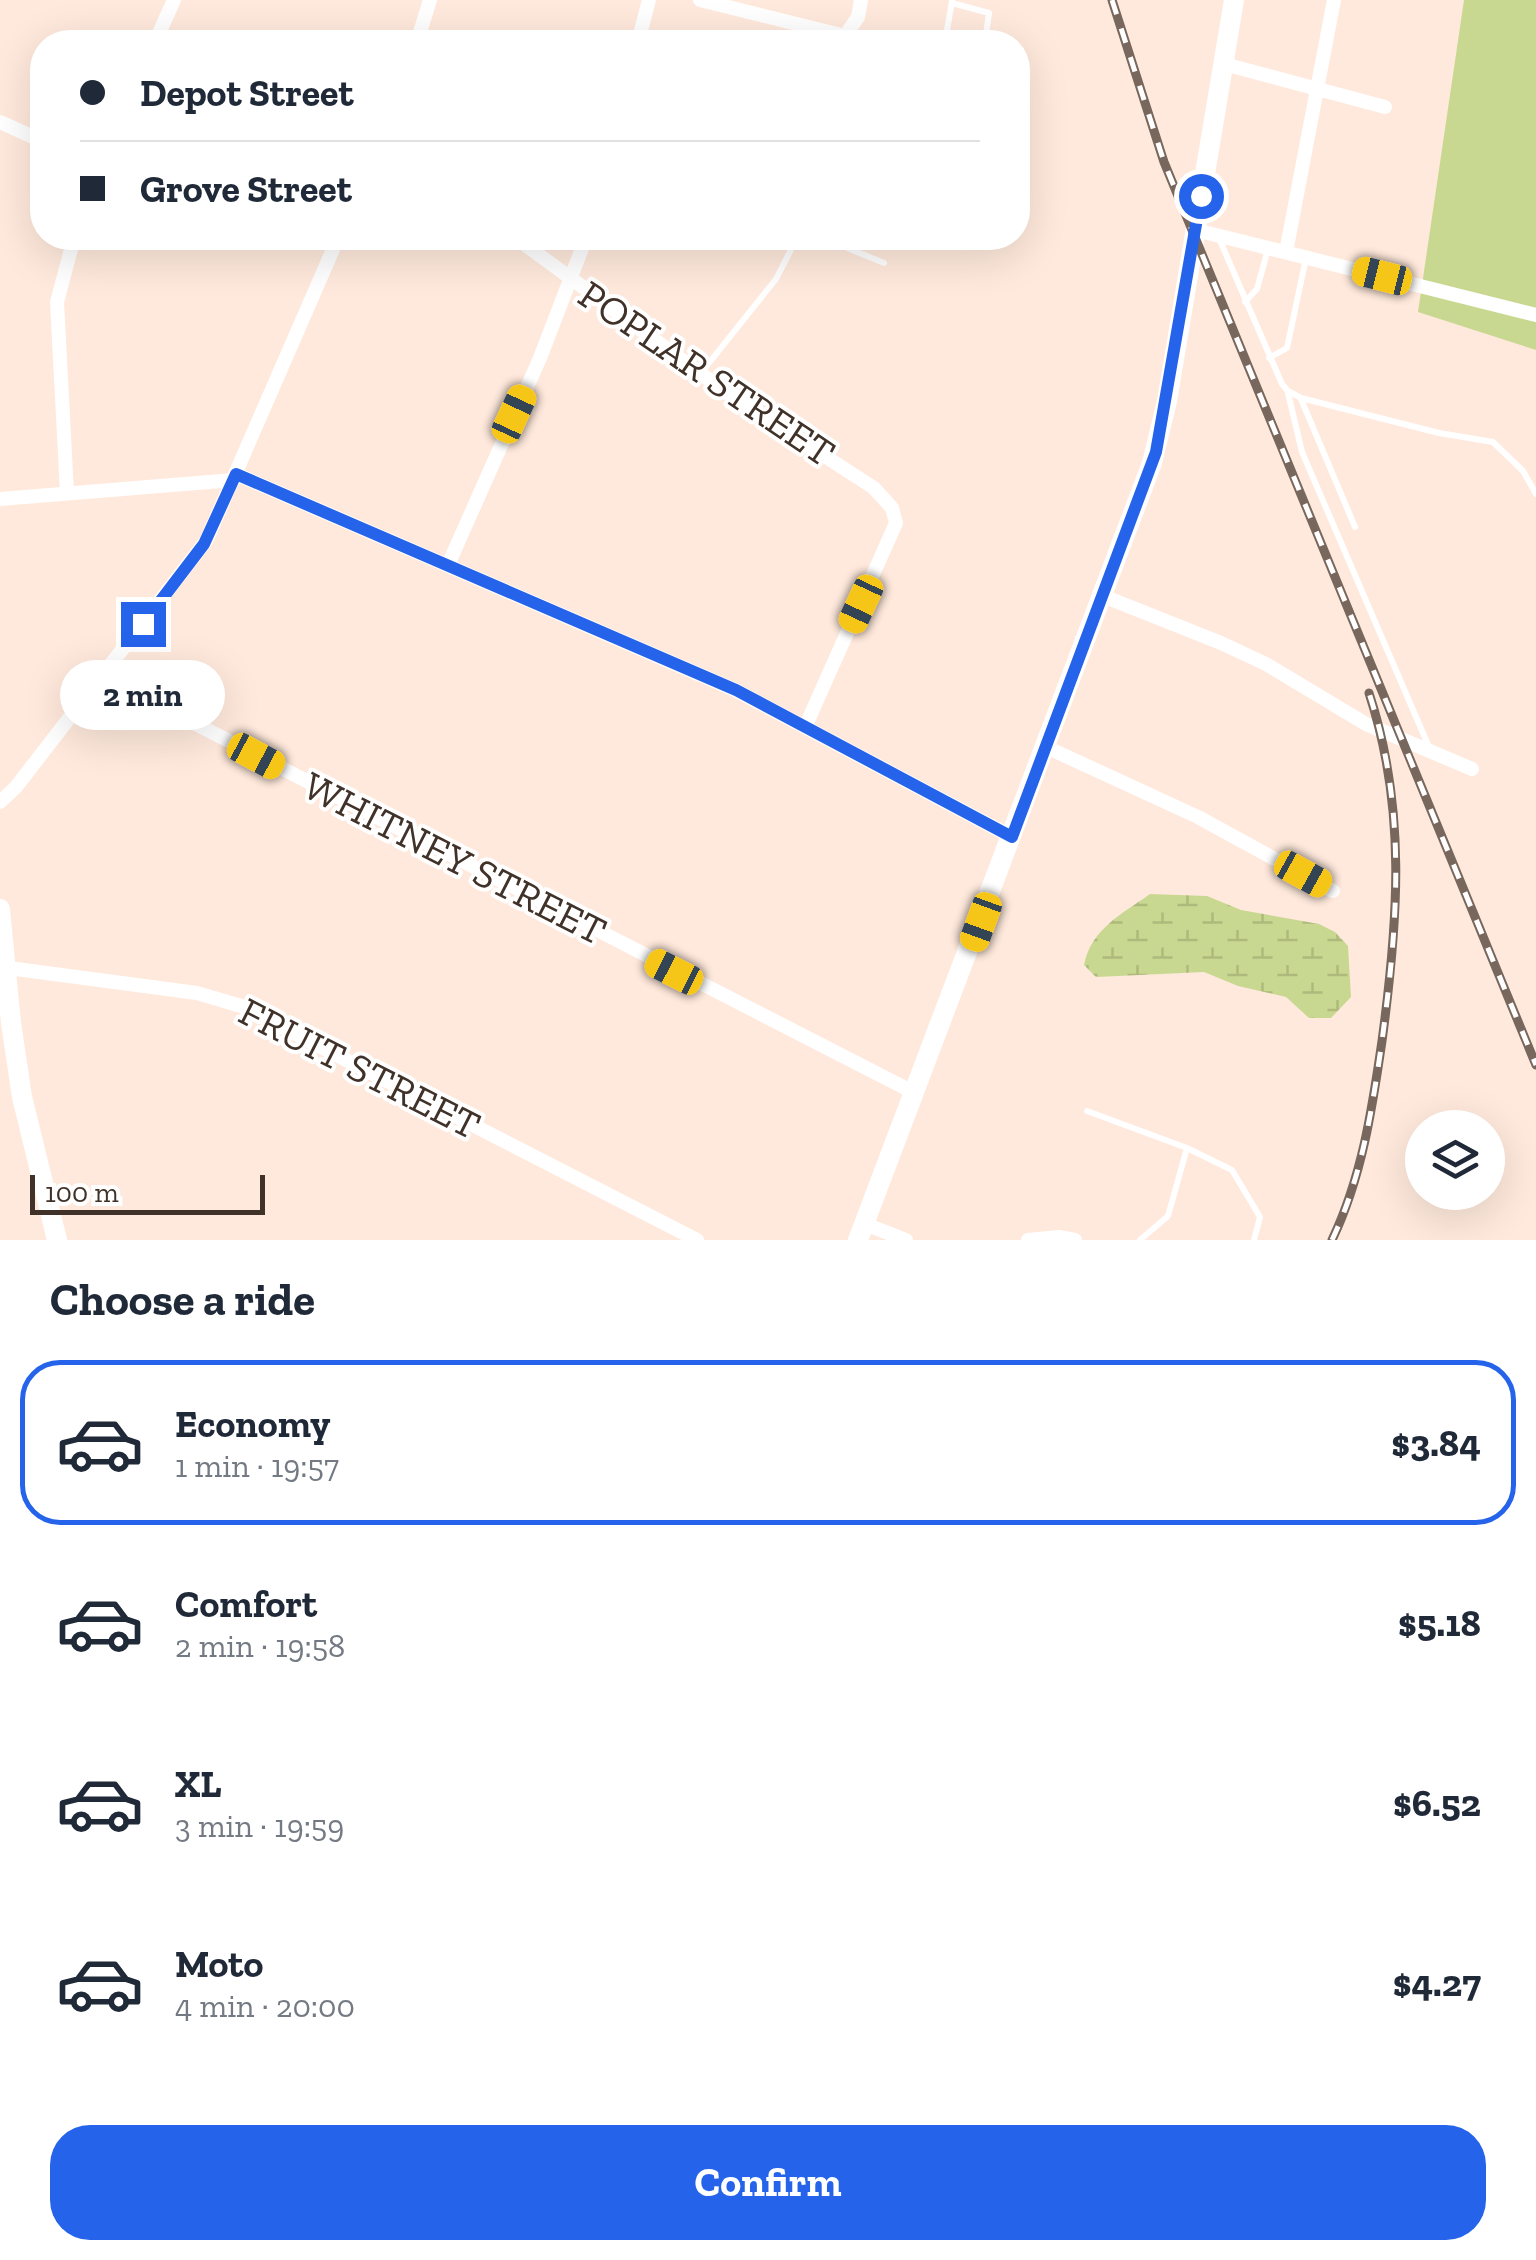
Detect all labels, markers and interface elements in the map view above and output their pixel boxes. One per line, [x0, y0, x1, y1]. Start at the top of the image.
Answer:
text: Depot Street [140, 70, 354, 116]
text: Grove Street [140, 166, 352, 212]
route start [1179, 174, 1224, 219]
car [1349, 254, 1415, 298]
street label: POPLAR STREET [570, 270, 844, 476]
car [488, 380, 540, 448]
car [835, 570, 887, 638]
route end [121, 602, 166, 647]
callout: 2 min [61, 659, 226, 729]
text: 2 min [103, 676, 182, 714]
car [222, 729, 290, 783]
street label: WHITNEY STREET [296, 761, 614, 955]
car [1269, 846, 1337, 902]
car [957, 889, 1005, 955]
car [640, 945, 708, 999]
street label: FRUIT STREET [232, 987, 488, 1149]
map controls [1405, 1110, 1505, 1210]
button: layers [1405, 1110, 1505, 1210]
scale bar [30, 1170, 265, 1214]
text: 100 m [45, 1176, 119, 1209]
text: Choose a ride [50, 1273, 315, 1327]
icon: car [55, 1398, 145, 1488]
text: Economy [175, 1401, 330, 1447]
text: $3.84 [1391, 1420, 1481, 1466]
text: 1 min · 19:57 [175, 1447, 339, 1485]
icon: car [55, 1578, 145, 1668]
text: Comfort [175, 1581, 317, 1627]
text: $5.18 [1398, 1600, 1481, 1646]
text: 2 min · 19:58 [175, 1627, 345, 1665]
icon: car [55, 1758, 145, 1848]
text: XL [175, 1761, 222, 1807]
text: $6.52 [1393, 1780, 1481, 1826]
text: 3 min · 19:59 [175, 1807, 344, 1845]
icon: car [55, 1938, 145, 2028]
text: Moto [175, 1941, 263, 1987]
text: $4.27 [1393, 1960, 1481, 2006]
text: 4 min · 20:00 [175, 1987, 355, 2025]
button: Confirm [50, 2125, 1486, 2240]

